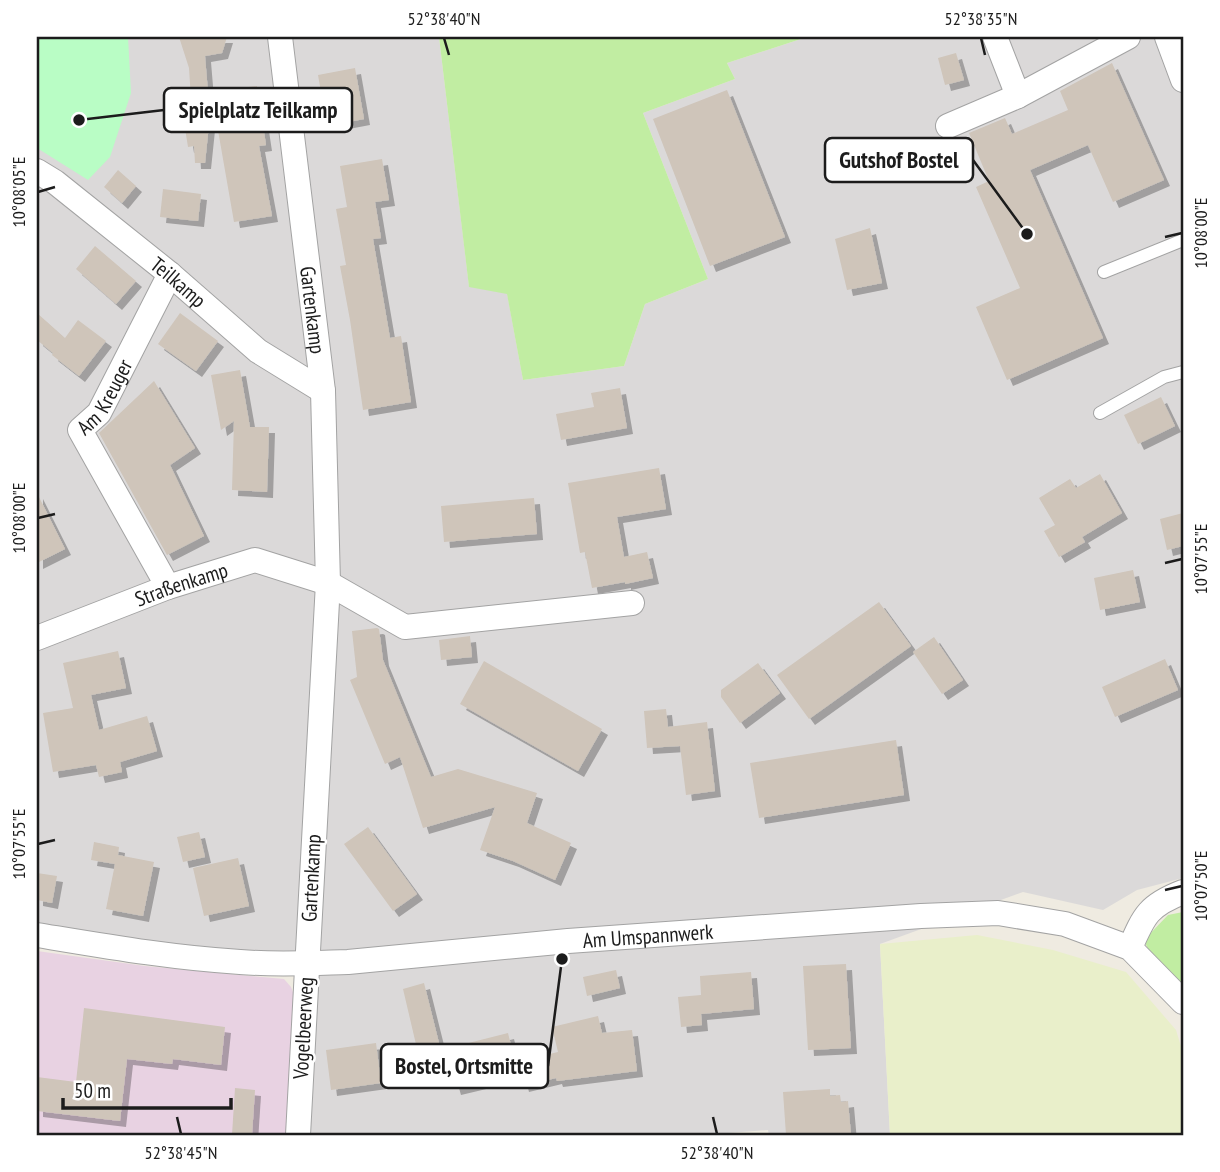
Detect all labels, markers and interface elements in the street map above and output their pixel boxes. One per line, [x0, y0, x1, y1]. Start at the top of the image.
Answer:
text: 52°38'40"N [408, 7, 480, 30]
text: 52°38'35"N [945, 7, 1017, 30]
callout: Spielplatz Teilkamp [164, 88, 352, 132]
text: Spielplatz Teilkamp [179, 95, 337, 124]
callout: Gutshof Bostel [825, 138, 973, 182]
text: Gutshof Bostel [839, 145, 959, 174]
text: 10°08'05"E [7, 157, 30, 227]
text: 10°08'00"E [1189, 198, 1212, 268]
street label: Teilkamp [145, 250, 212, 313]
street label: Gartenkamp [294, 265, 332, 355]
street label: Am Kreuger [71, 354, 138, 440]
text: 10°08'00"E [7, 483, 30, 553]
text: 10°07'55"E [1189, 524, 1212, 594]
street label: Straßenkamp [131, 556, 231, 612]
text: 10°07'55"E [7, 809, 30, 879]
street label: Gartenkamp [295, 833, 327, 923]
text: 10°07'50"E [1189, 851, 1212, 921]
street label: Am Umspannwerk [582, 917, 714, 953]
street label: Vogelbeerweg [287, 976, 319, 1081]
callout: Bostel, Ortsmitte [381, 1044, 548, 1088]
text: Bostel, Ortsmitte [395, 1051, 533, 1080]
scale bar [63, 1067, 231, 1111]
text: 50 m [74, 1077, 111, 1104]
text: 52°38'45"N [145, 1141, 217, 1164]
text: 52°38'40"N [681, 1141, 753, 1164]

